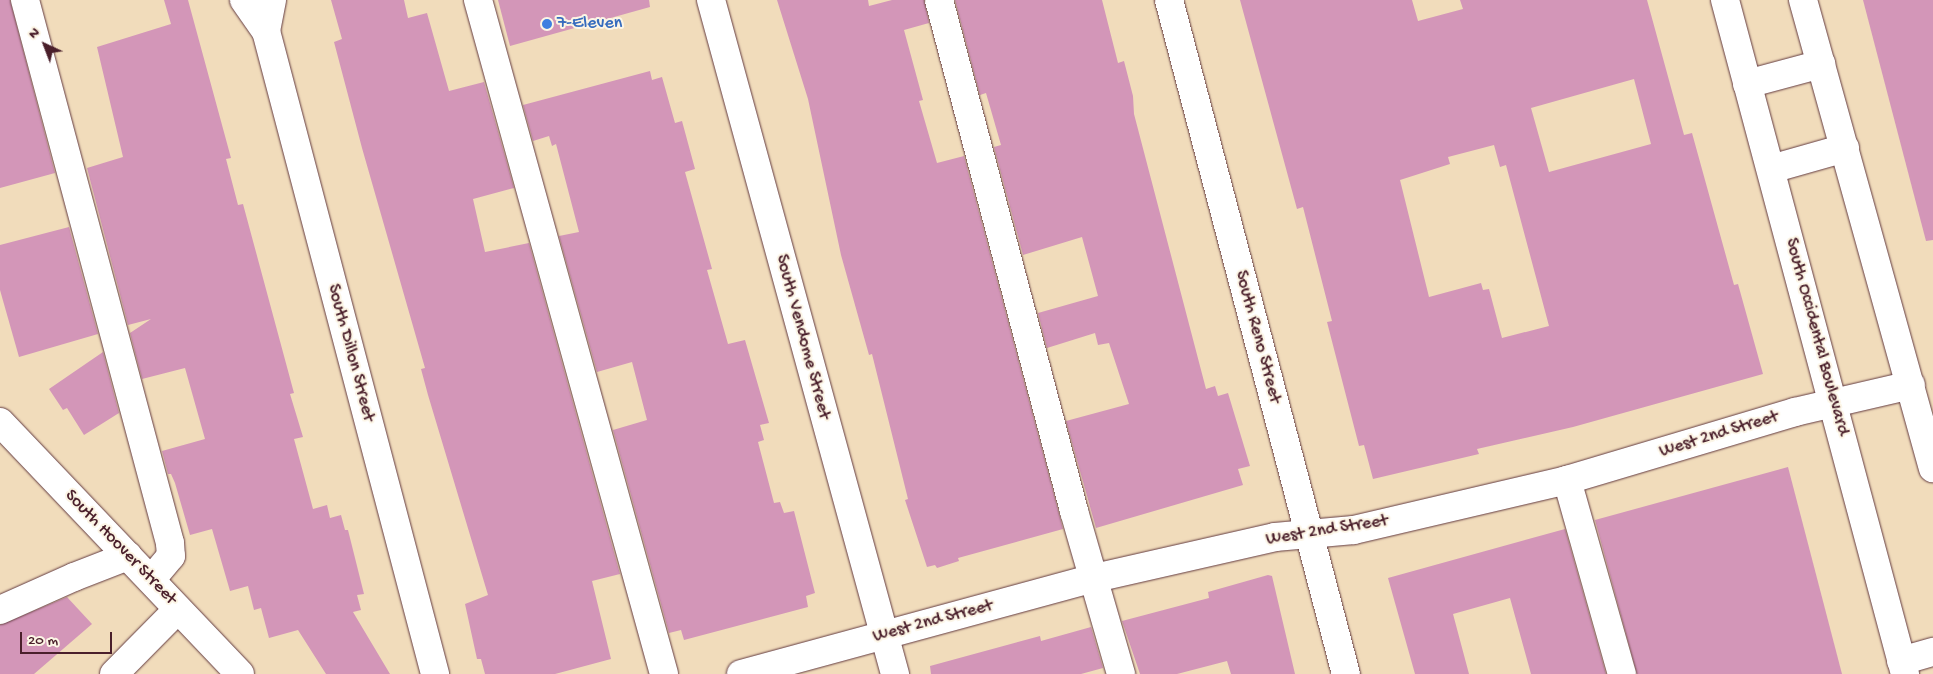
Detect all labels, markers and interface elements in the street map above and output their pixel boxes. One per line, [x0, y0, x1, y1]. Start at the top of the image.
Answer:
place label: 7-Eleven [557, 13, 622, 35]
marker: 7-Eleven [541, 18, 553, 30]
north arrow [20, 20, 70, 70]
text: N [25, 24, 44, 43]
street label: South Occidental Boulevard [1779, 236, 1853, 438]
street label: South Vendome Street [770, 252, 834, 422]
street label: South Reno Street [1229, 268, 1285, 406]
street label: South Dillon Street [321, 282, 379, 424]
street label: West 2nd Street [1657, 407, 1781, 463]
street label: South Hoover Street [59, 486, 181, 610]
street label: West 2nd Street [1265, 511, 1389, 551]
street label: West 2nd Street [871, 596, 995, 648]
scale bar [22, 622, 115, 654]
text: 20 m [28, 632, 58, 650]

